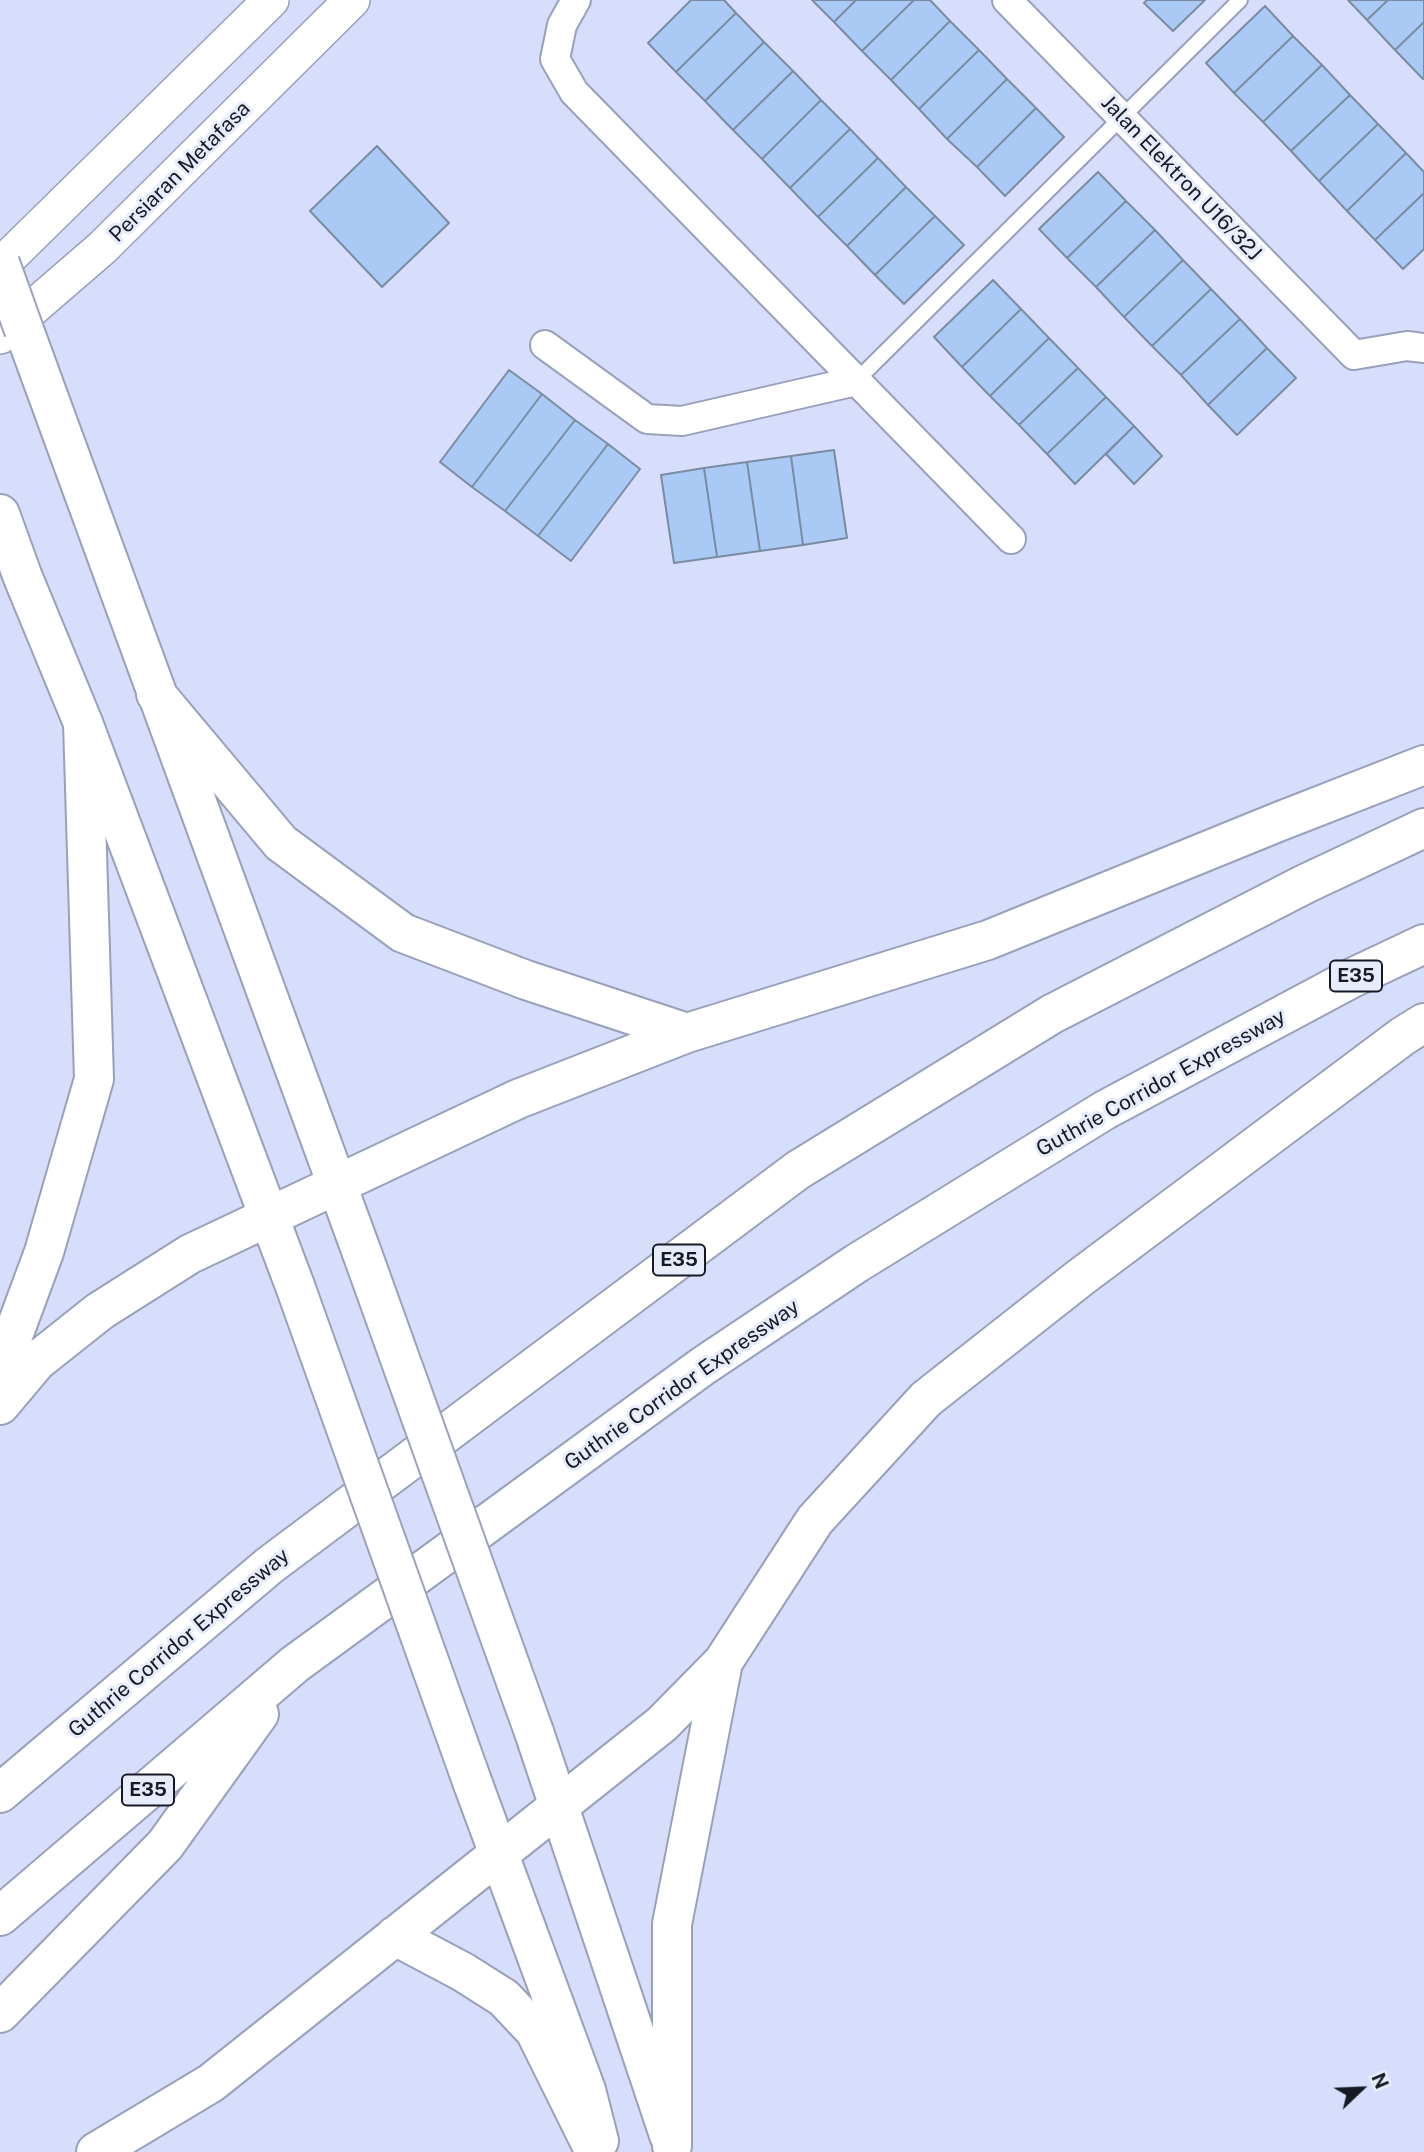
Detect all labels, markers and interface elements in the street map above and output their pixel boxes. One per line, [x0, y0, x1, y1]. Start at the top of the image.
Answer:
street label: Jalan Elektron U16/32J [1096, 90, 1266, 266]
street label: Persiaran Metafasa [104, 96, 256, 248]
road number: E35 [1330, 960, 1382, 992]
street label: Guthrie Corridor Expressway [1032, 1004, 1290, 1162]
road number: E35 [653, 1244, 705, 1276]
street label: Guthrie Corridor Expressway [560, 1294, 804, 1476]
street label: Guthrie Corridor Expressway [63, 1543, 295, 1743]
road number: E35 [122, 1774, 174, 1806]
north arrow [1326, 2054, 1396, 2124]
text: N [1367, 2070, 1393, 2092]

